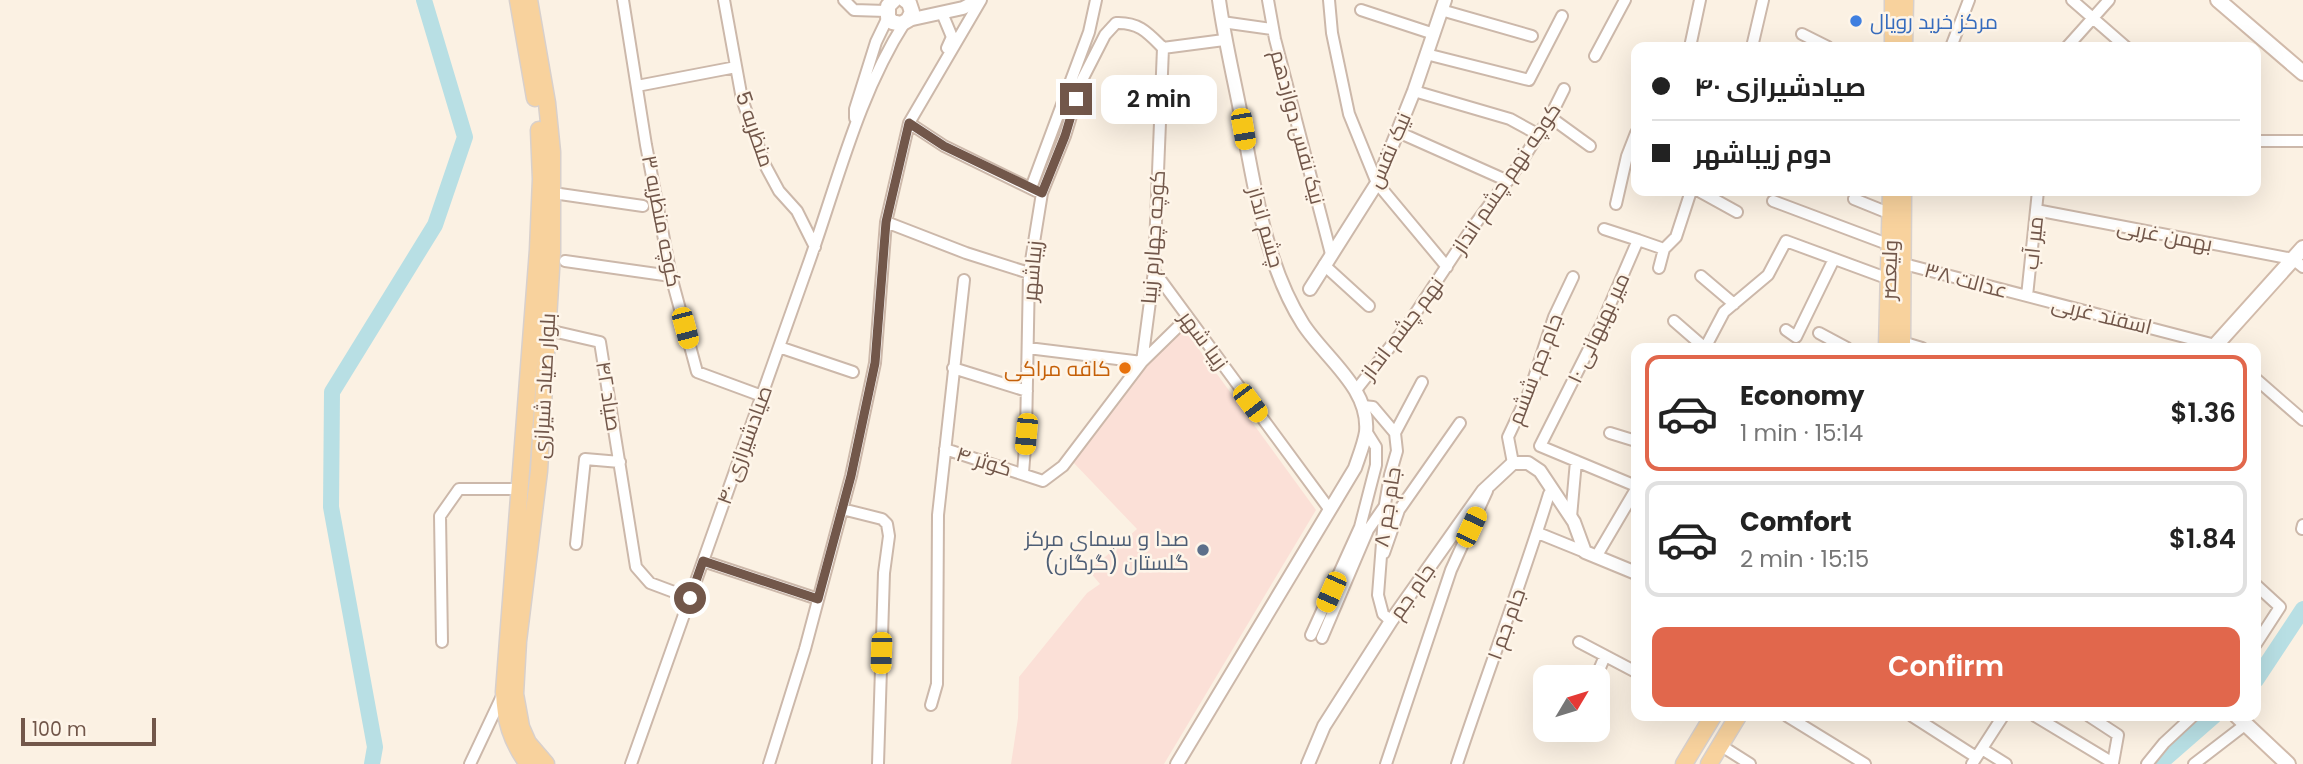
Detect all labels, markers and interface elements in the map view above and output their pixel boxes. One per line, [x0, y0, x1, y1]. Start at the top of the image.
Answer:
place label: مرکز خرید رویال [1870, 7, 1998, 36]
marker: مرکز خرید رویال [1848, 13, 1864, 29]
street label: نیک نفس دوازدهم [1263, 47, 1333, 207]
text: ۴۰ صیادشیرازی [1694, 69, 1866, 105]
callout: 2 min [1100, 74, 1216, 124]
route end [1060, 83, 1092, 115]
text: 2 min [1127, 83, 1191, 115]
street label: منظریه 5 [729, 87, 781, 171]
street label: کوچه نهم چشم انداز [1444, 97, 1567, 260]
car [1230, 106, 1257, 152]
street label: نیک نفس [1360, 108, 1418, 192]
text: دوم زیباشهر [1694, 136, 1831, 172]
street label: کوچه منظریه ۳ [635, 153, 689, 289]
street label: کوچه چهارم زیبا [1134, 169, 1172, 305]
street label: چشم انداز [1240, 182, 1291, 271]
street label: بهمن غربی [2115, 212, 2215, 258]
street label: میر آب [2016, 215, 2050, 271]
street label: زیباشهر [1015, 239, 1049, 304]
street label: ولیعصر [1873, 239, 1905, 302]
street label: عدالت ۳۸ [1921, 255, 2011, 305]
street label: ۱۰ میر بهبهانی [1560, 268, 1636, 388]
street label: نهم چشم انداز [1353, 271, 1450, 386]
street label: اسفند غربی [2049, 289, 2155, 341]
street label: زیبا شهر [1172, 304, 1235, 375]
car [670, 305, 701, 351]
street label: جام جم ششم [1501, 309, 1569, 429]
street label: بلوار صیاد شیرازی [526, 312, 562, 460]
place label: کافه مراکی [1004, 354, 1111, 383]
street label: صیاد ۴۲ [589, 359, 629, 433]
marker: کافه مراکی [1117, 360, 1133, 376]
text: Economy [1740, 378, 1864, 414]
car [1229, 380, 1272, 426]
street label: ۴۰ صیادشیرازی [709, 382, 779, 508]
icon: car [1656, 382, 1719, 445]
text: $1.36 [2171, 395, 2236, 431]
car [1014, 412, 1039, 456]
text: 1 min · 15:14 [1740, 417, 1863, 449]
street label: کوثر ۴ [953, 439, 1015, 483]
street label: ۸ جام جم [1366, 465, 1408, 549]
car [1453, 504, 1490, 550]
text: Comfort [1740, 504, 1852, 540]
icon: car [1656, 508, 1719, 571]
text: $1.84 [2169, 521, 2236, 557]
place label: صدا و سیمای مرکز گلستان (گرگان) [1024, 524, 1189, 577]
marker: صدا و سیمای مرکز گلستان (گرگان) [1195, 542, 1211, 558]
text: 2 min · 15:15 [1740, 543, 1869, 575]
street label: جام جم [1382, 557, 1442, 625]
car [1313, 569, 1350, 615]
route start [674, 582, 706, 614]
street label: ۱ جام جم [1480, 584, 1532, 664]
button: Confirm [1652, 627, 2240, 707]
car [870, 632, 893, 674]
north arrow [1533, 665, 1610, 742]
map controls [1533, 665, 1610, 742]
scale bar [21, 715, 156, 747]
text: 100 m [32, 716, 87, 743]

